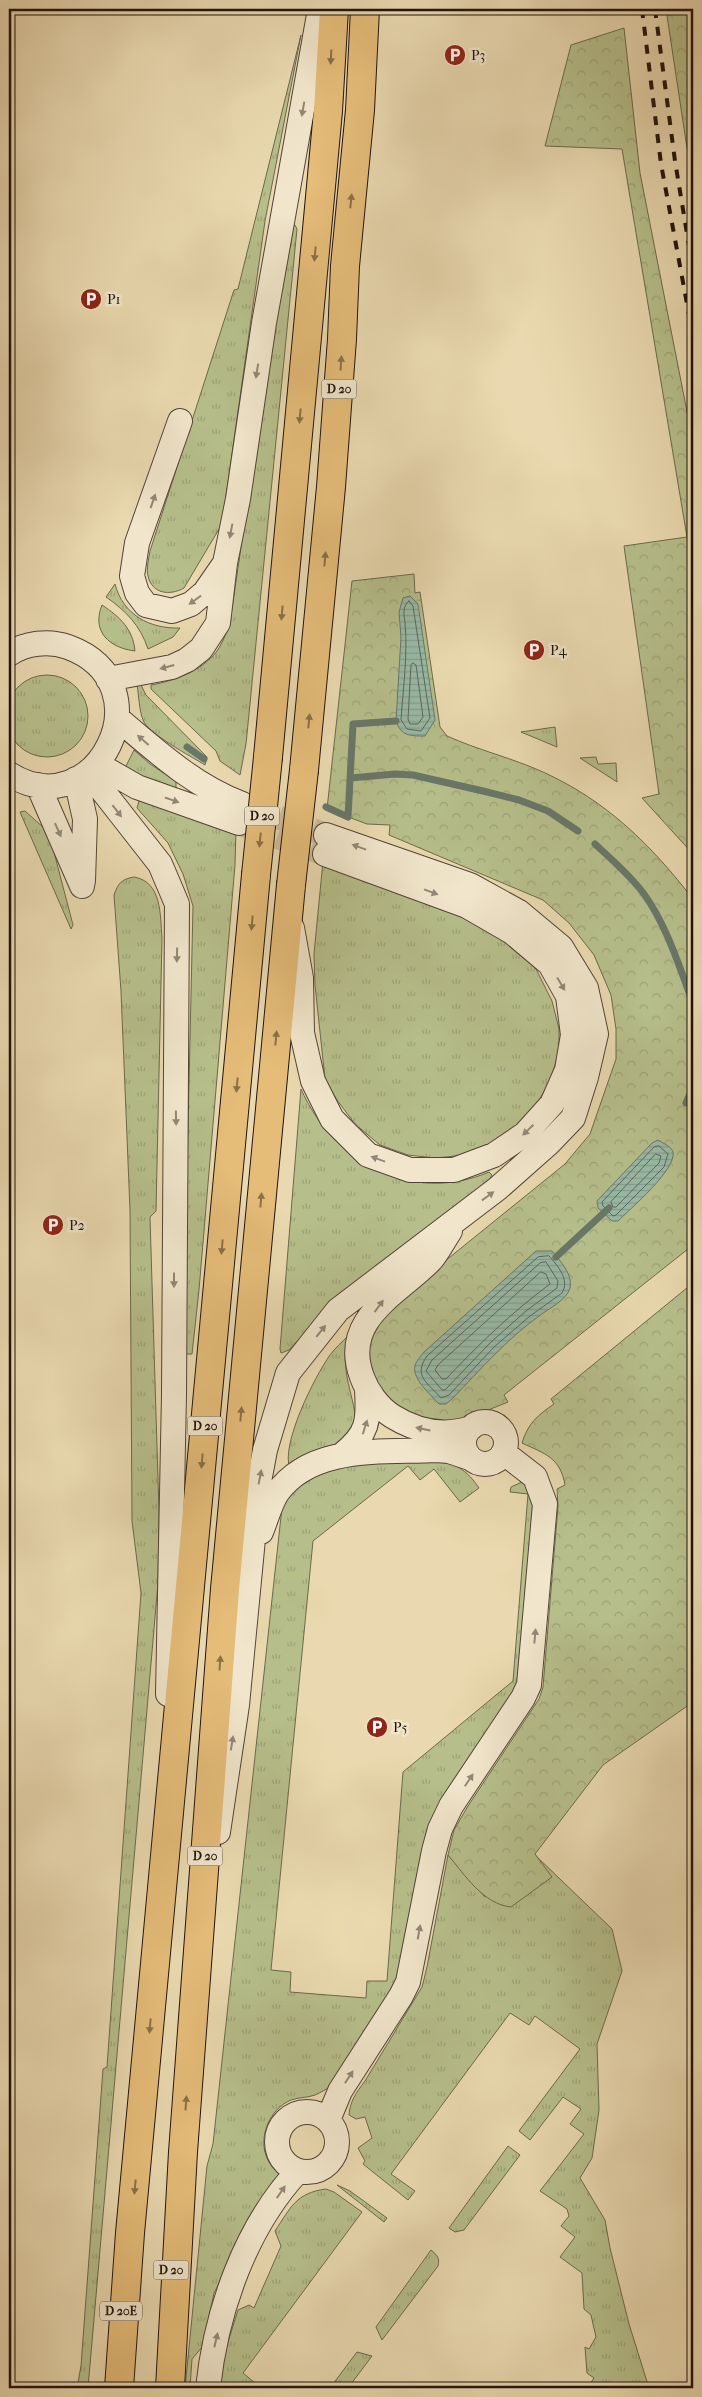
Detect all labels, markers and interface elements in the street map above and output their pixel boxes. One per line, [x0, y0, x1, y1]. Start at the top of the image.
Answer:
parking icon: P3 [443, 43, 467, 67]
place label: P3 [471, 47, 485, 64]
one-way arrow [327, 50, 335, 66]
one-way arrow [299, 101, 307, 117]
one-way arrow [347, 192, 355, 208]
one-way arrow [311, 247, 319, 263]
parking icon: P1 [79, 287, 103, 311]
place label: P1 [107, 291, 120, 308]
one-way arrow [337, 354, 345, 370]
one-way arrow [253, 363, 261, 379]
road number: D 20 [322, 379, 356, 398]
one-way arrow [296, 408, 304, 424]
one-way arrow [150, 494, 157, 509]
one-way arrow [227, 524, 235, 540]
one-way arrow [321, 551, 329, 567]
one-way arrow [188, 595, 202, 605]
one-way arrow [277, 605, 285, 621]
parking icon: P4 [522, 638, 546, 662]
place label: P4 [550, 642, 567, 659]
one-way arrow [160, 664, 175, 672]
one-way arrow [305, 713, 313, 729]
one-way arrow [137, 734, 150, 745]
one-way arrow [165, 797, 180, 804]
one-way arrow [112, 804, 123, 817]
road number: D 20 [244, 806, 280, 826]
one-way arrow [54, 823, 62, 837]
one-way arrow [256, 832, 264, 848]
one-way arrow [351, 843, 366, 850]
one-way arrow [424, 888, 439, 896]
one-way arrow [247, 915, 255, 931]
one-way arrow [173, 947, 181, 963]
one-way arrow [557, 977, 566, 990]
one-way arrow [272, 1030, 280, 1046]
one-way arrow [232, 1077, 240, 1093]
one-way arrow [172, 1110, 180, 1126]
one-way arrow [522, 1124, 534, 1136]
one-way arrow [370, 1155, 385, 1163]
one-way arrow [481, 1190, 494, 1201]
one-way arrow [257, 1192, 265, 1208]
parking icon: P2 [41, 1213, 65, 1237]
place label: P2 [69, 1217, 85, 1234]
one-way arrow [218, 1239, 226, 1255]
one-way arrow [170, 1272, 178, 1288]
one-way arrow [374, 1299, 384, 1313]
one-way arrow [316, 1324, 327, 1337]
one-way arrow [237, 1406, 245, 1422]
road number: D 20 [188, 1416, 222, 1435]
one-way arrow [361, 1419, 369, 1434]
one-way arrow [415, 1425, 431, 1433]
one-way arrow [198, 1453, 206, 1469]
one-way arrow [256, 1469, 264, 1485]
one-way arrow [531, 1627, 539, 1643]
one-way arrow [216, 1655, 224, 1671]
parking icon: P5 [365, 1715, 389, 1739]
place label: P5 [393, 1719, 408, 1736]
one-way arrow [228, 1735, 236, 1751]
one-way arrow [464, 1773, 474, 1787]
road number: D 20 [188, 1846, 222, 1865]
one-way arrow [415, 1924, 423, 1940]
one-way arrow [146, 2018, 154, 2034]
one-way arrow [344, 2070, 354, 2083]
one-way arrow [182, 2095, 190, 2111]
one-way arrow [130, 2180, 138, 2196]
one-way arrow [276, 2185, 286, 2199]
road number: D 20 [154, 2260, 188, 2280]
road number: D 20E [100, 2302, 142, 2320]
one-way arrow [212, 2333, 220, 2348]

